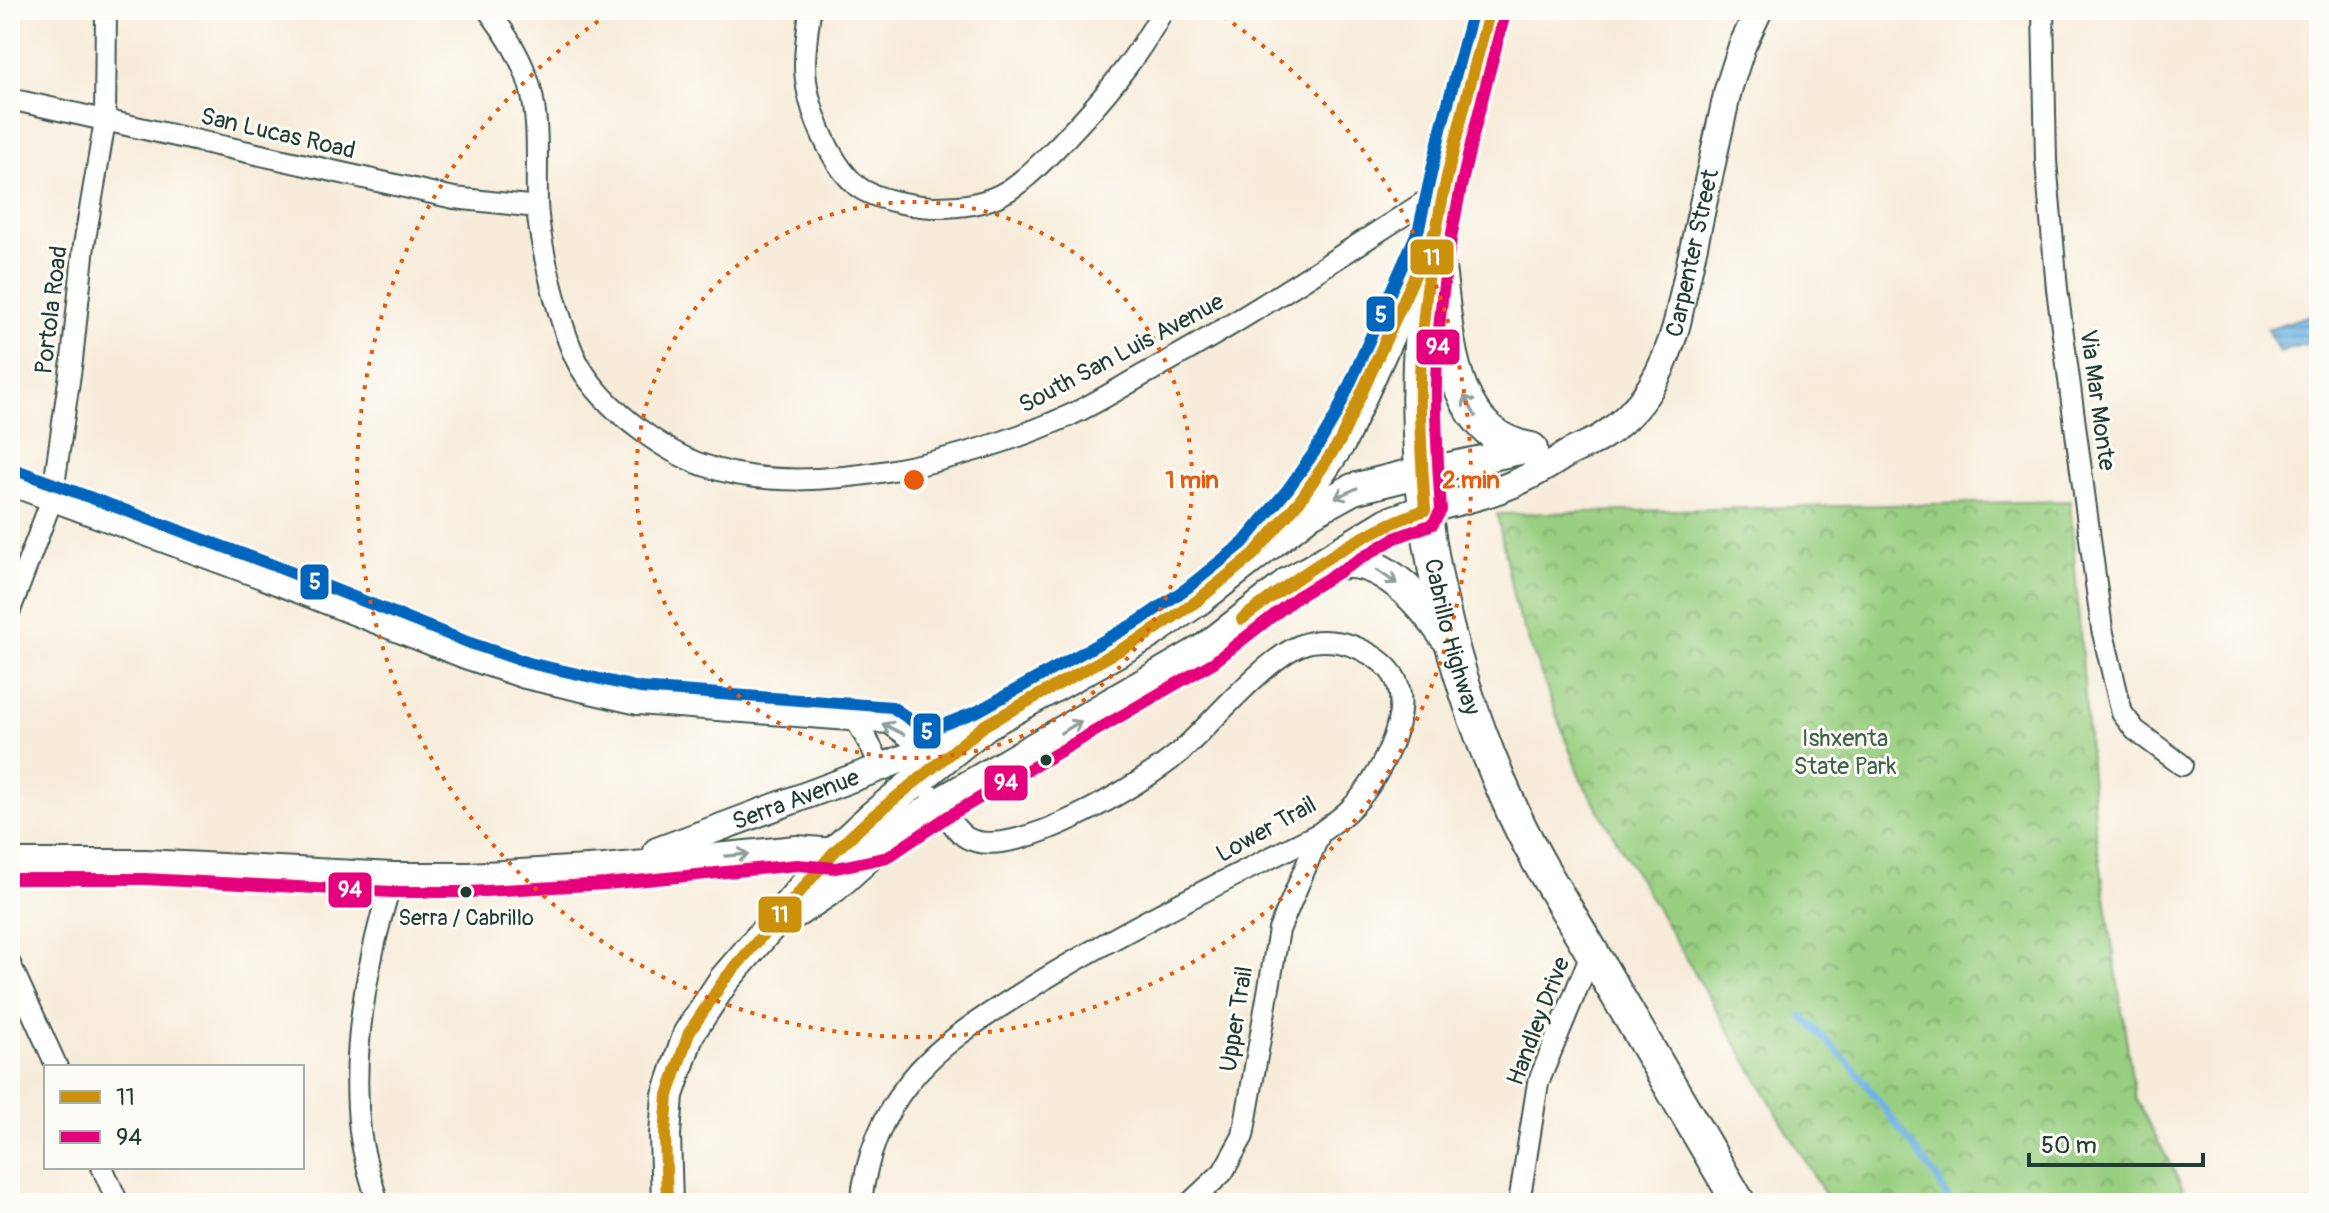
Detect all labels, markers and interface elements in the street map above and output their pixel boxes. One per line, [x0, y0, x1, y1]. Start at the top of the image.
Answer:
street label: San Lucas Road [198, 102, 358, 165]
street label: Carpenter Street [1660, 166, 1725, 341]
line badge: 11 [1409, 238, 1455, 276]
street label: Portola Road [29, 244, 74, 376]
text: 11 [1423, 244, 1441, 272]
street label: South San Luis Avenue [1014, 287, 1229, 420]
line badge: 5 [1365, 295, 1396, 333]
text: 5 [1375, 301, 1387, 329]
line badge: 94 [1415, 328, 1461, 366]
street label: Via Mar Monte [2073, 328, 2122, 473]
text: 94 [1426, 333, 1450, 361]
one-way arrow [1462, 395, 1478, 418]
centre of rings [900, 466, 928, 494]
text: 1 min [1165, 466, 1219, 495]
text: 2 min [1442, 466, 1500, 495]
one-way arrow [1335, 486, 1359, 501]
street label: Cabrillo Highway [1418, 556, 1487, 719]
line badge: 5 [299, 563, 330, 601]
text: 5 [309, 568, 321, 596]
one-way arrow [1375, 569, 1397, 585]
line badge: 5 [912, 712, 942, 750]
text: 5 [921, 718, 933, 746]
one-way arrow [1059, 719, 1082, 735]
one-way arrow [882, 720, 905, 736]
park label: Ishxenta State Park [1794, 724, 1896, 781]
unlabelled marker [1038, 752, 1054, 768]
street label: Serra Avenue [728, 763, 863, 837]
line badge: 94 [983, 764, 1029, 802]
text: 94 [994, 769, 1018, 797]
street label: Lower Trail [1211, 790, 1322, 869]
one-way arrow [723, 847, 750, 862]
line badge: 94 [327, 871, 373, 909]
text: 94 [338, 876, 362, 904]
marker: Serra / Cabrillo [458, 884, 474, 900]
line badge: 11 [757, 895, 803, 934]
text: 11 [771, 901, 789, 929]
place label: Serra / Cabrillo [398, 904, 534, 932]
street label: Handley Drive [1501, 953, 1576, 1089]
street label: Upper Trail [1214, 964, 1259, 1074]
legend [44, 1065, 304, 1169]
text: 11 [116, 1083, 135, 1112]
scale bar [2029, 1117, 2203, 1167]
text: 94 [116, 1123, 142, 1152]
text: 50 m [2041, 1131, 2097, 1160]

